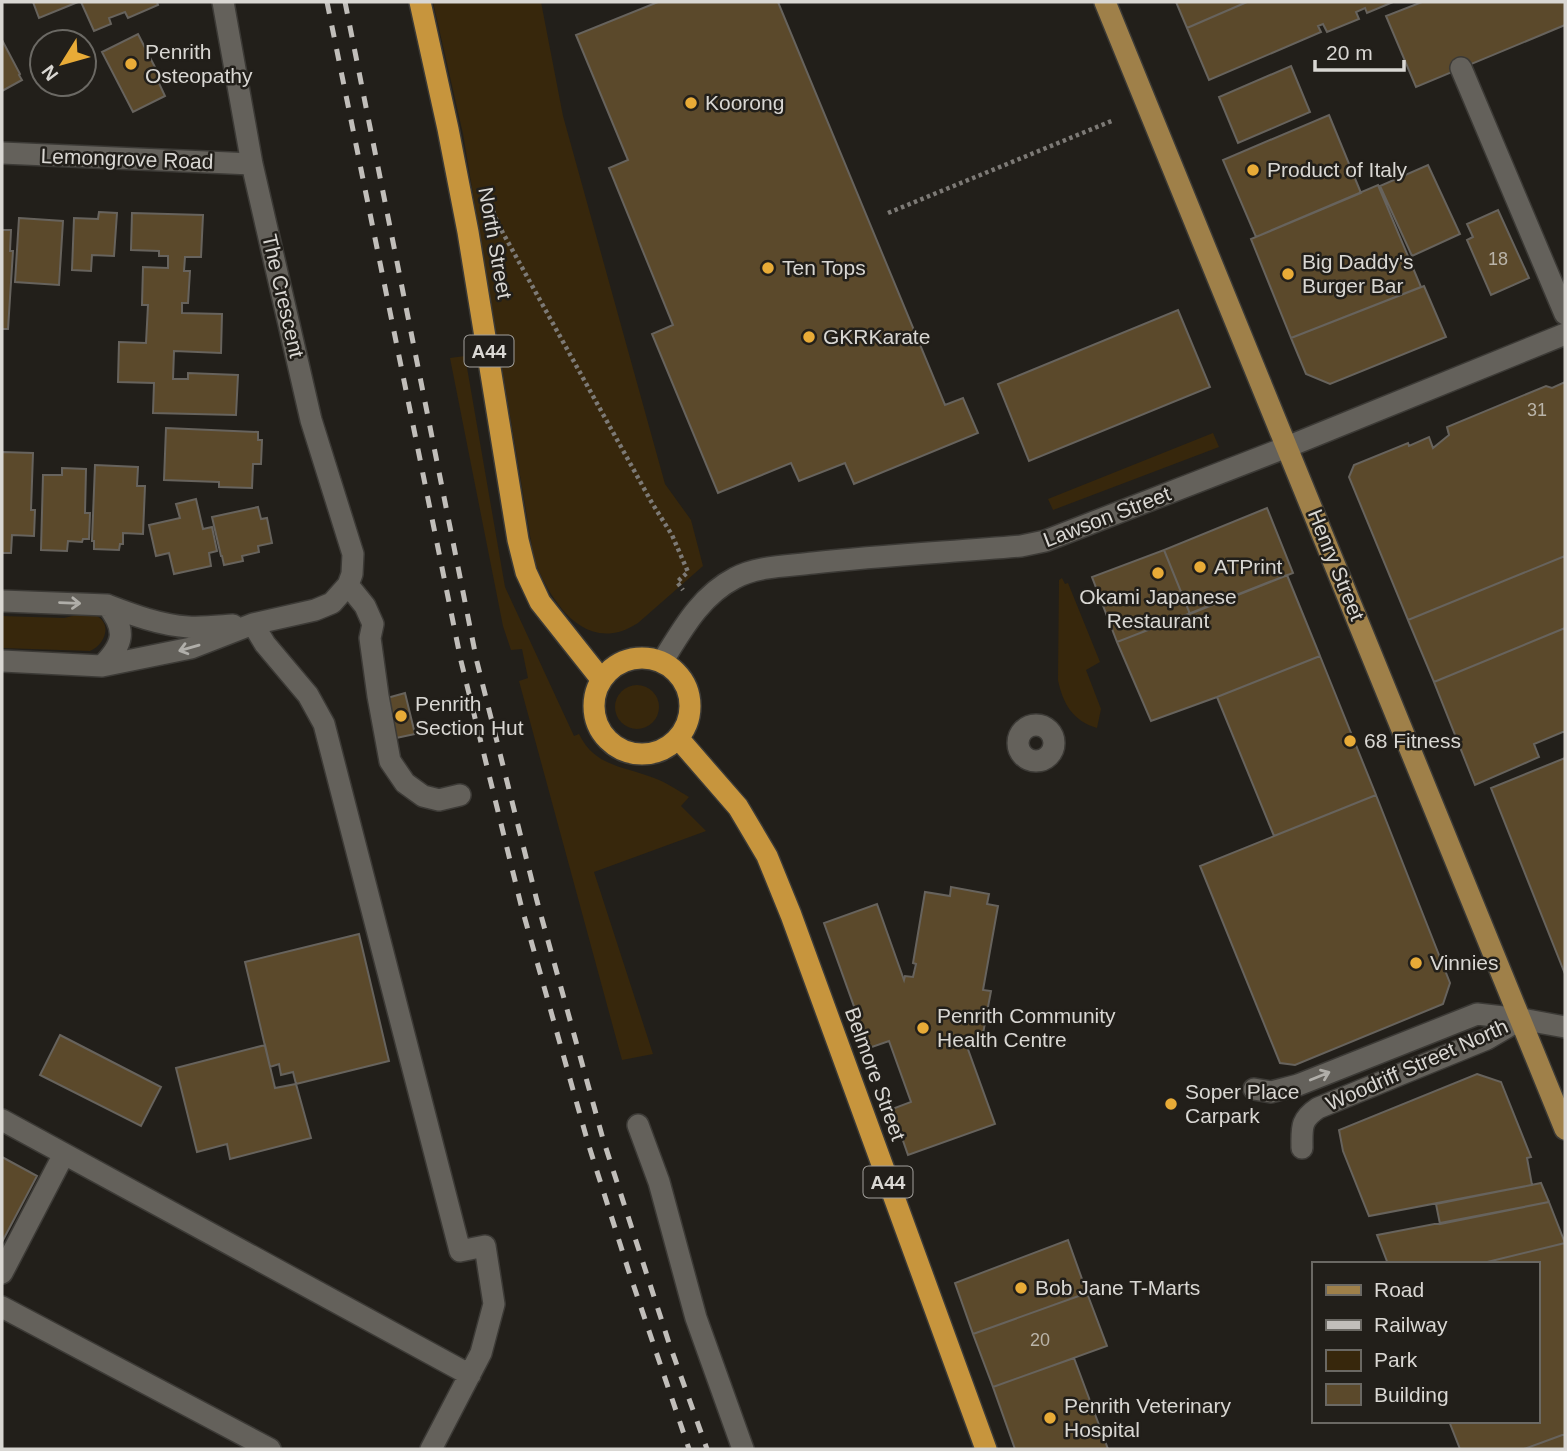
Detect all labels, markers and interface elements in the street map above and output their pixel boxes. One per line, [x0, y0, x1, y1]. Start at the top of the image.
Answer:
north arrow [28, 28, 98, 98]
scale bar [1315, 28, 1404, 72]
place label: Penrith Osteopathy [145, 40, 253, 87]
text: 20 m [1326, 41, 1373, 64]
marker: Penrith Osteopathy [123, 56, 139, 72]
text: N [37, 61, 62, 85]
place label: Koorong [705, 91, 784, 114]
marker: Koorong [683, 95, 699, 111]
street label: Lemongrove Road [40, 144, 214, 173]
place label: Product of Italy [1267, 158, 1408, 181]
marker: Product of Italy [1245, 162, 1261, 178]
street label: North Street [474, 185, 517, 301]
street label: The Crescent [258, 232, 309, 360]
house number: 18 [1488, 249, 1508, 269]
place label: Big Daddy's Burger Bar [1302, 250, 1413, 297]
place label: Ten Tops [782, 256, 866, 279]
marker: Ten Tops [760, 260, 776, 276]
marker: Big Daddy's Burger Bar [1280, 266, 1296, 282]
place label: GKRKarate [823, 325, 930, 348]
marker: GKRKarate [801, 329, 817, 345]
road number: A44 [464, 336, 514, 366]
house number: 31 [1527, 400, 1547, 420]
street label: Lawson Street [1040, 482, 1174, 551]
street label: Henry Street [1304, 506, 1369, 624]
place label: ATPrint [1214, 555, 1283, 578]
marker: ATPrint [1192, 559, 1208, 575]
marker: Okami Japanese Restaurant [1150, 565, 1166, 581]
place label: Okami Japanese Restaurant [1079, 585, 1237, 632]
one-way arrow [58, 597, 81, 610]
one-way arrow [178, 642, 200, 655]
place label: Penrith Section Hut [415, 692, 524, 739]
marker: Penrith Section Hut [393, 708, 409, 724]
place label: 68 Fitness [1364, 729, 1461, 752]
marker: 68 Fitness [1342, 733, 1358, 749]
place label: Vinnies [1430, 951, 1499, 974]
marker: Vinnies [1408, 955, 1424, 971]
street label: Belmore Street [841, 1004, 910, 1144]
place label: Penrith Community Health Centre [937, 1004, 1116, 1051]
street label: Woodriff Street North [1322, 1014, 1511, 1115]
marker: Penrith Community Health Centre [915, 1020, 931, 1036]
one-way arrow [1309, 1069, 1330, 1082]
place label: Soper Place Carpark [1185, 1080, 1299, 1127]
marker: Soper Place Carpark [1163, 1096, 1179, 1112]
road number: A44 [864, 1166, 912, 1198]
legend [1312, 1262, 1539, 1423]
place label: Bob Jane T-Marts [1035, 1276, 1200, 1299]
text: Road [1374, 1278, 1424, 1301]
marker: Bob Jane T-Marts [1013, 1280, 1029, 1296]
text: Railway [1374, 1313, 1448, 1336]
house number: 20 [1030, 1330, 1050, 1350]
text: Park [1374, 1348, 1418, 1371]
text: Building [1374, 1383, 1449, 1406]
place label: Penrith Veterinary Hospital [1064, 1394, 1231, 1441]
marker: Penrith Veterinary Hospital [1042, 1410, 1058, 1426]

